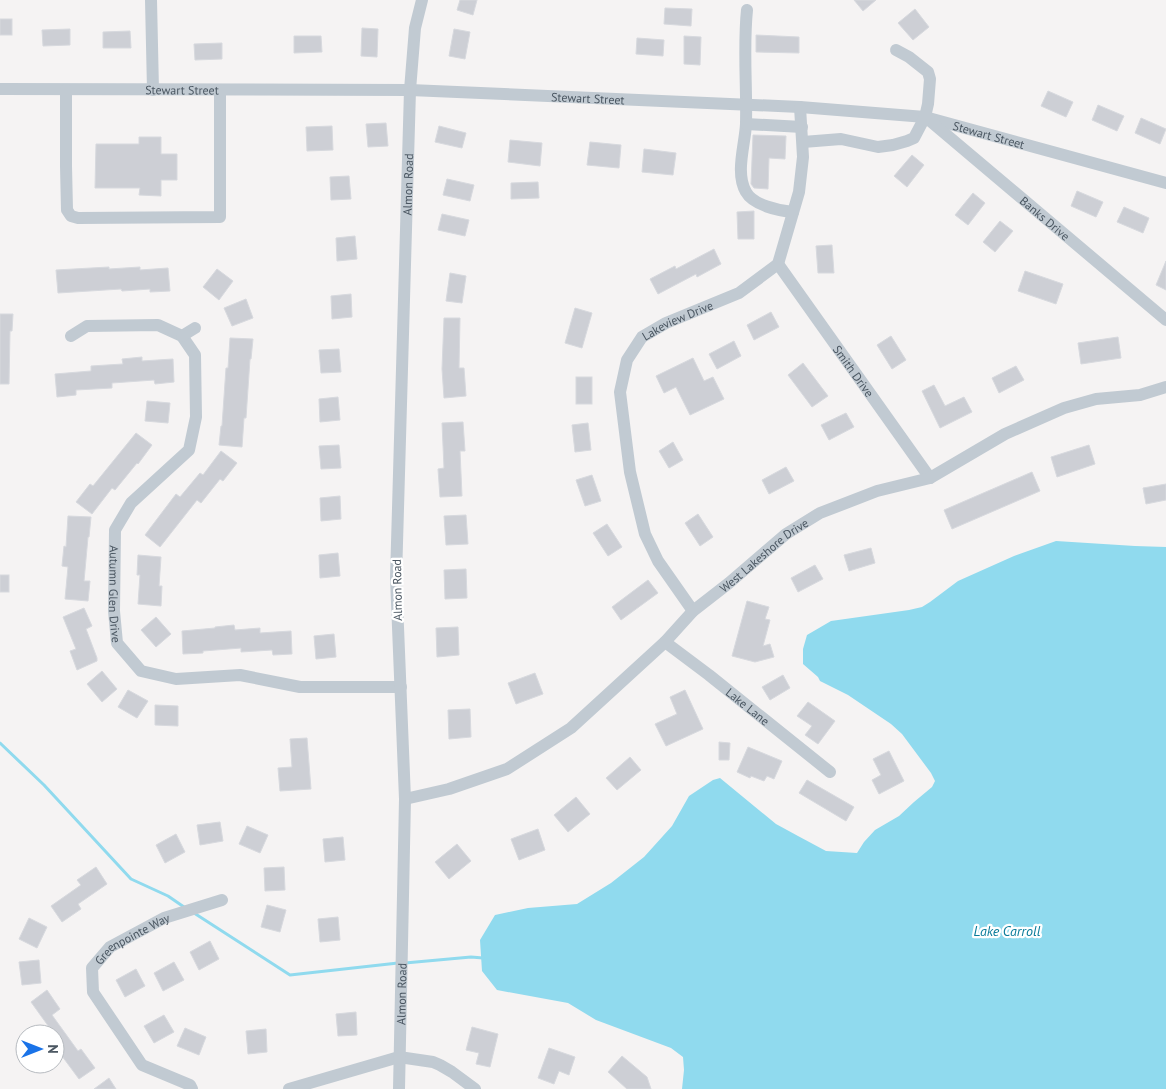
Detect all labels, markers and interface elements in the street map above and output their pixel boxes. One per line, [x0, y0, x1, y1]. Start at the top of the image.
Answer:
street label: Stewart Street [145, 82, 219, 97]
street label: Stewart Street [551, 89, 625, 107]
street label: Stewart Street [951, 118, 1026, 151]
street label: Almon Road [399, 153, 416, 216]
street label: Banks Drive [1017, 193, 1073, 243]
street label: Lakeview Drive [639, 297, 715, 343]
street label: Smith Drive [830, 342, 877, 400]
street label: West Lakeshore Drive [716, 515, 811, 595]
street label: Autumn Glen Drive [106, 545, 124, 643]
street label: Almon Road [389, 559, 405, 621]
street label: Lake Lane [723, 684, 773, 728]
street label: Greenpointe Way [91, 909, 171, 967]
water label: Lake Carroll [974, 922, 1041, 940]
street label: Almon Road [393, 963, 409, 1025]
north arrow [15, 1024, 65, 1074]
text: N [44, 1044, 62, 1054]

